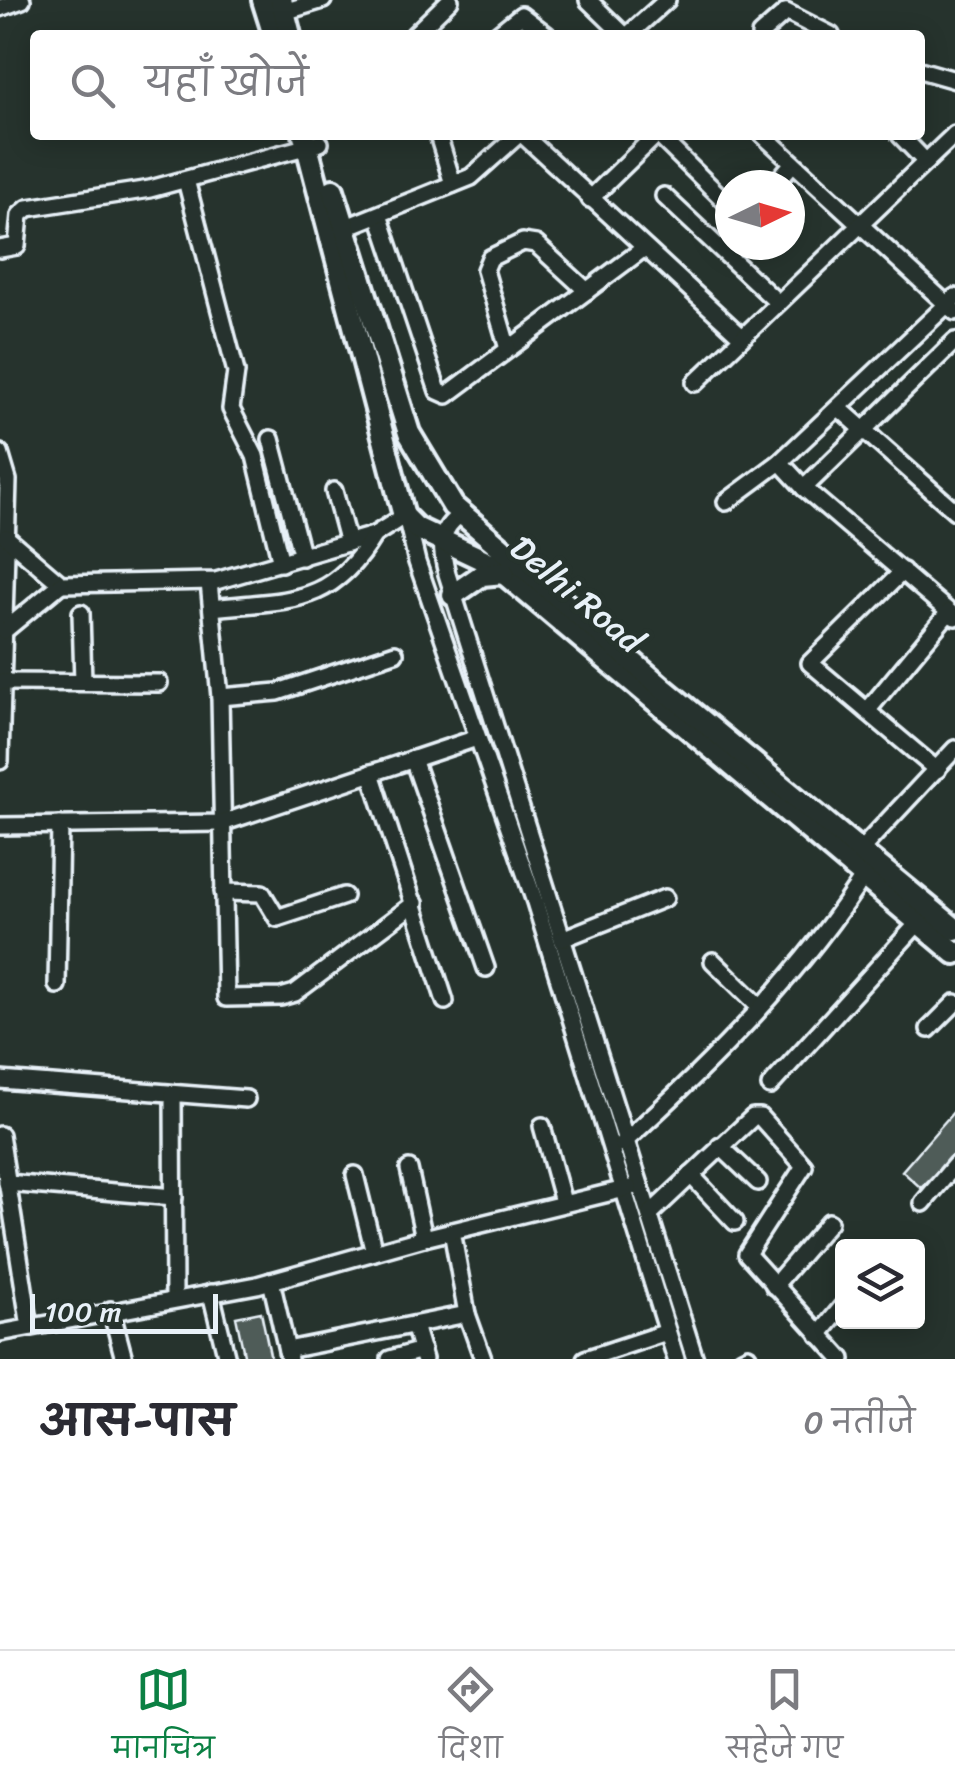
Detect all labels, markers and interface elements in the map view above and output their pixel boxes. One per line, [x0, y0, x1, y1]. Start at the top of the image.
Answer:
search box [30, 30, 925, 140]
text: यहाँ खोजें [145, 49, 308, 116]
icon: search [65, 58, 120, 113]
north arrow [715, 170, 805, 260]
street label: Delhi Road [496, 519, 660, 671]
map controls [835, 1239, 925, 1329]
button: layers [835, 1239, 925, 1329]
text: 100 m [45, 1287, 121, 1336]
scale bar [30, 1289, 218, 1334]
text: आस-पास [40, 1384, 235, 1458]
text: 0 नतीजे [803, 1394, 915, 1451]
tab: मानचित्र [112, 1662, 215, 1779]
tab: दिशा [439, 1662, 502, 1779]
tab: सहेजे गए [727, 1662, 843, 1779]

